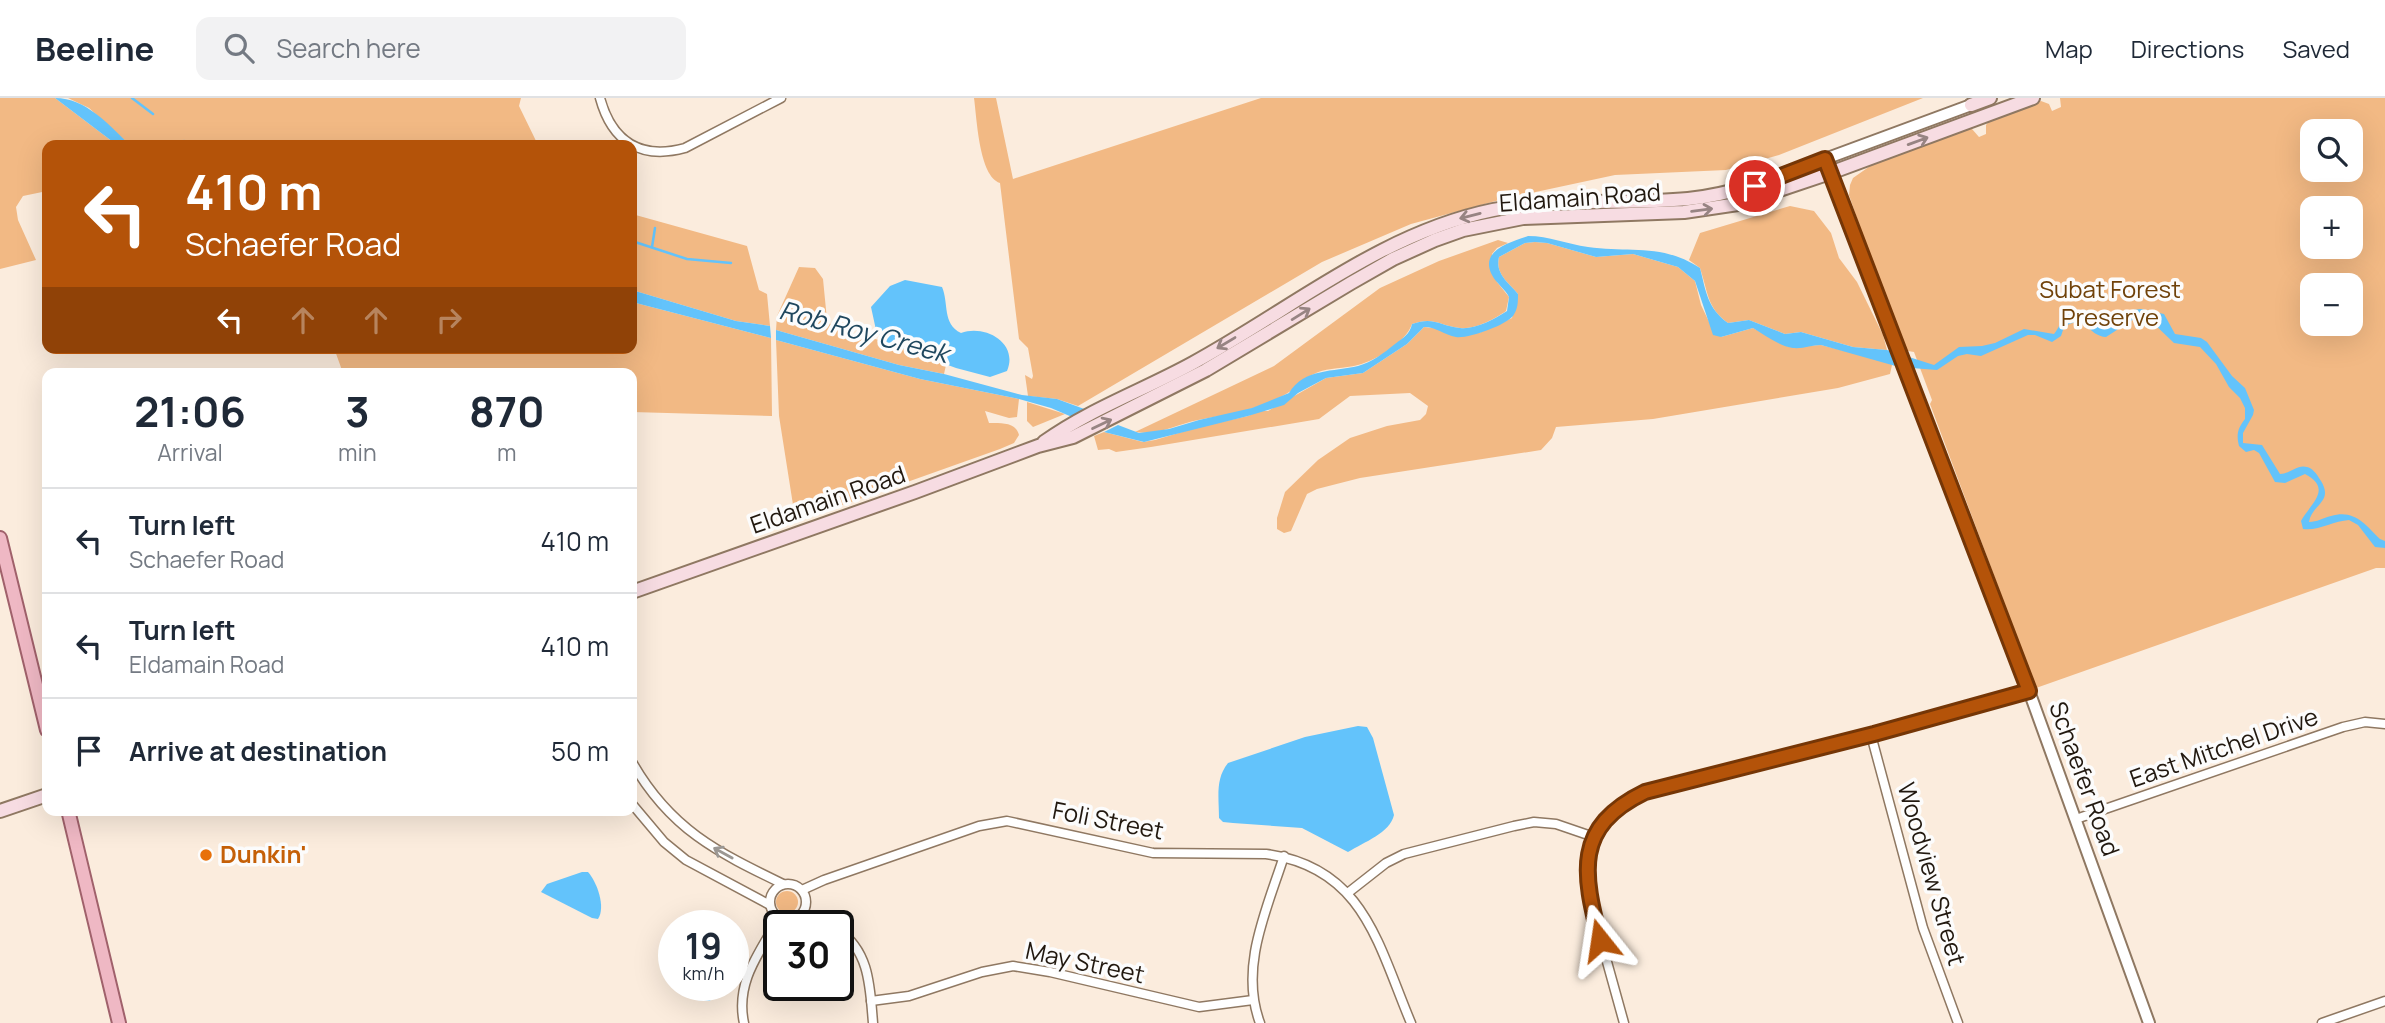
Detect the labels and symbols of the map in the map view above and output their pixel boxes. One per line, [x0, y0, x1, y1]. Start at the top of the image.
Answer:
one-way arrow [1907, 133, 1929, 146]
pin [1725, 156, 1785, 216]
street label: Eldamain Road [1498, 174, 1662, 219]
one-way arrow [1690, 204, 1713, 217]
one-way arrow [1459, 210, 1482, 223]
park label: Subat Forest Preserve [2039, 272, 2181, 333]
water label: Rob Roy Creek [776, 291, 957, 372]
one-way arrow [1291, 306, 1310, 321]
one-way arrow [1217, 337, 1237, 351]
one-way arrow [1091, 416, 1112, 430]
street label: Eldamain Road [746, 457, 910, 541]
street label: Schaefer Road [2042, 697, 2129, 860]
street label: East Mitchel Drive [2125, 699, 2322, 794]
street label: Woodview Street [1891, 778, 1974, 969]
street label: Foli Street [1050, 793, 1167, 846]
place label: Dunkin' [220, 837, 307, 870]
one-way arrow [713, 846, 733, 860]
marker: Dunkin' [198, 847, 214, 863]
position arrow [1563, 903, 1637, 977]
speed limit sign: 30 [763, 910, 854, 1001]
street label: May Street [1023, 933, 1148, 990]

